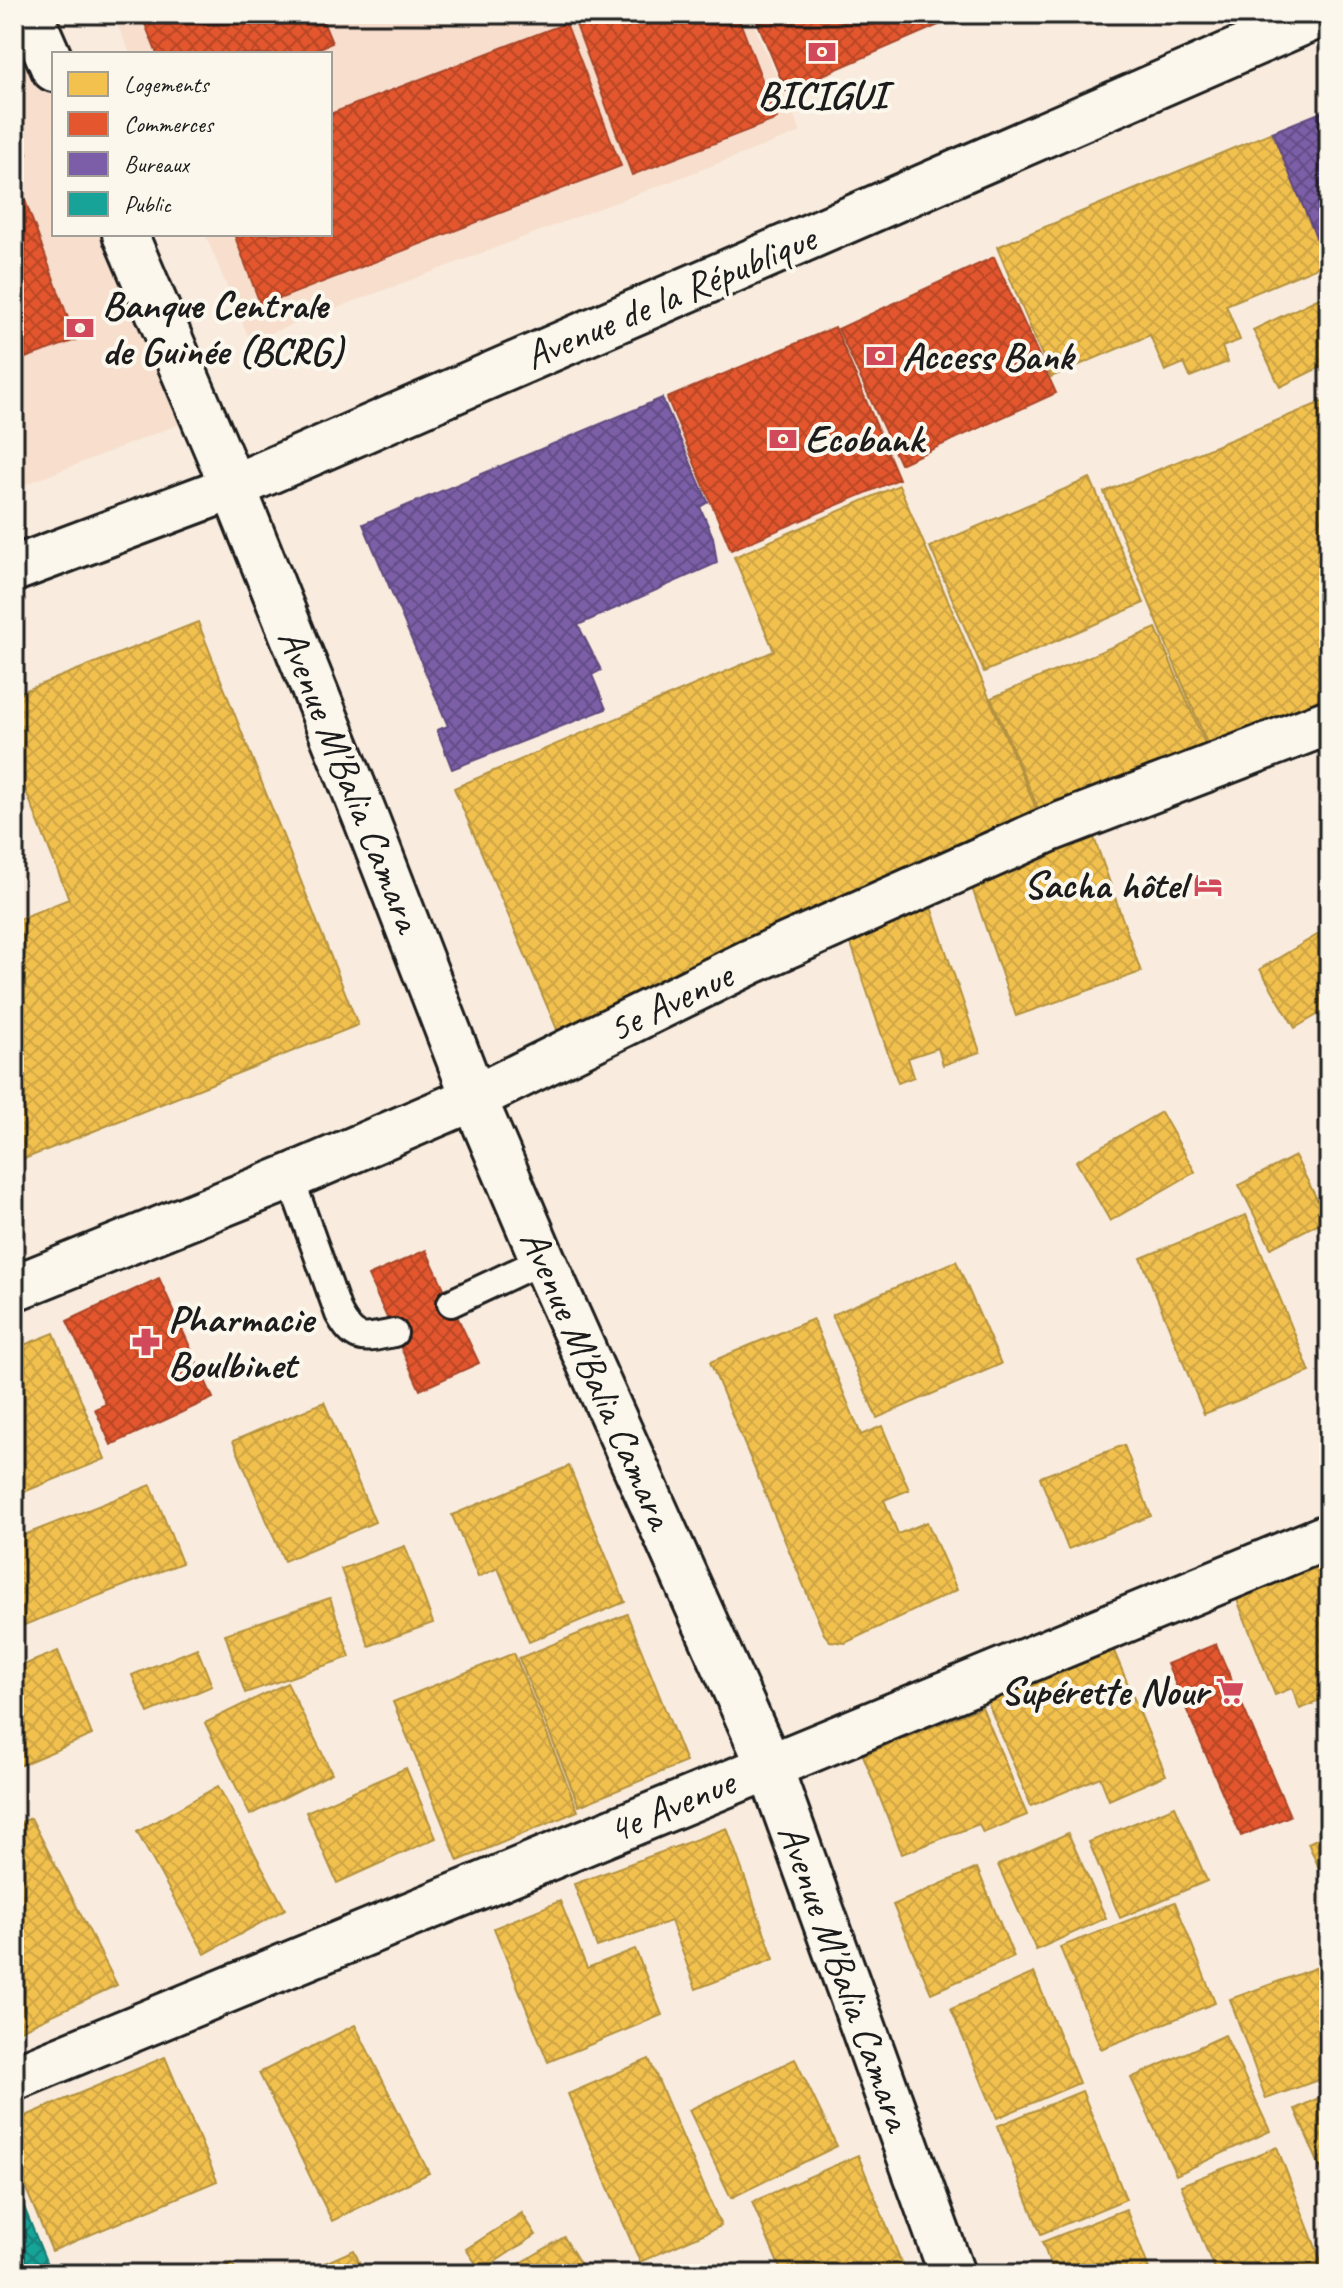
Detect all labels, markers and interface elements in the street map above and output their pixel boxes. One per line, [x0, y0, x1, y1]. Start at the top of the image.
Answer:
bank icon: BICIGUI [807, 37, 837, 67]
legend [52, 52, 332, 236]
text: Logements [124, 69, 210, 99]
place label: BICIGUI [758, 70, 895, 120]
text: Commerces [124, 109, 215, 139]
text: Bureaux [124, 149, 191, 179]
text: Public [124, 189, 172, 219]
street label: Avenue de la République [517, 212, 826, 381]
place label: Banque Centrale de Guinée (BCRG) [102, 280, 346, 376]
bank icon: Banque Centrale de Guinée (BCRG) [65, 313, 95, 343]
place label: Access Bank [902, 331, 1076, 381]
bank icon: Access Bank [865, 341, 895, 371]
place label: Ecobank [805, 414, 927, 464]
bank icon: Ecobank [768, 424, 798, 454]
street label: Avenue M'Balia Camara [267, 621, 435, 942]
place label: Sacha hôtel [1023, 860, 1193, 910]
hotel icon: Sacha hôtel [1193, 870, 1223, 900]
street label: 5e Avenue [599, 949, 743, 1054]
street label: Avenue M'Balia Camara [509, 1222, 687, 1539]
place label: Pharmacie Boulbinet [168, 1294, 317, 1390]
pharmacy icon: Pharmacie Boulbinet [131, 1327, 161, 1357]
place label: Supérette Nour [1000, 1666, 1213, 1716]
supermarket icon: Supérette Nour [1215, 1676, 1245, 1706]
street label: 4e Avenue [600, 1756, 745, 1855]
street label: Avenue M'Balia Camara [766, 1817, 925, 2140]

